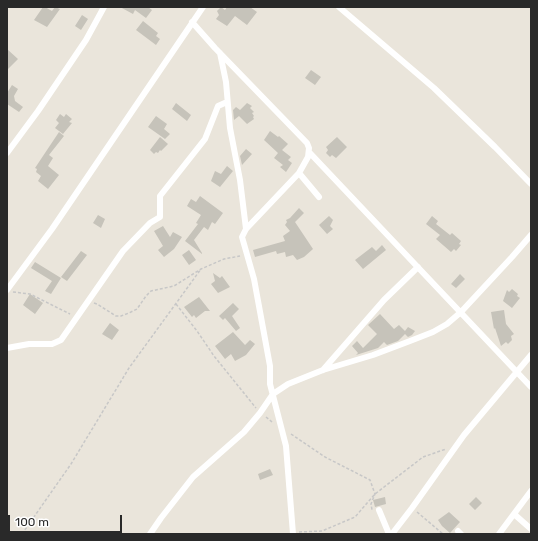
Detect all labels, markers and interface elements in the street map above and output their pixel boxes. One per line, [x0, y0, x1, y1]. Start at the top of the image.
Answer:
scale bar [10, 507, 124, 533]
text: 100 m [15, 515, 49, 529]

